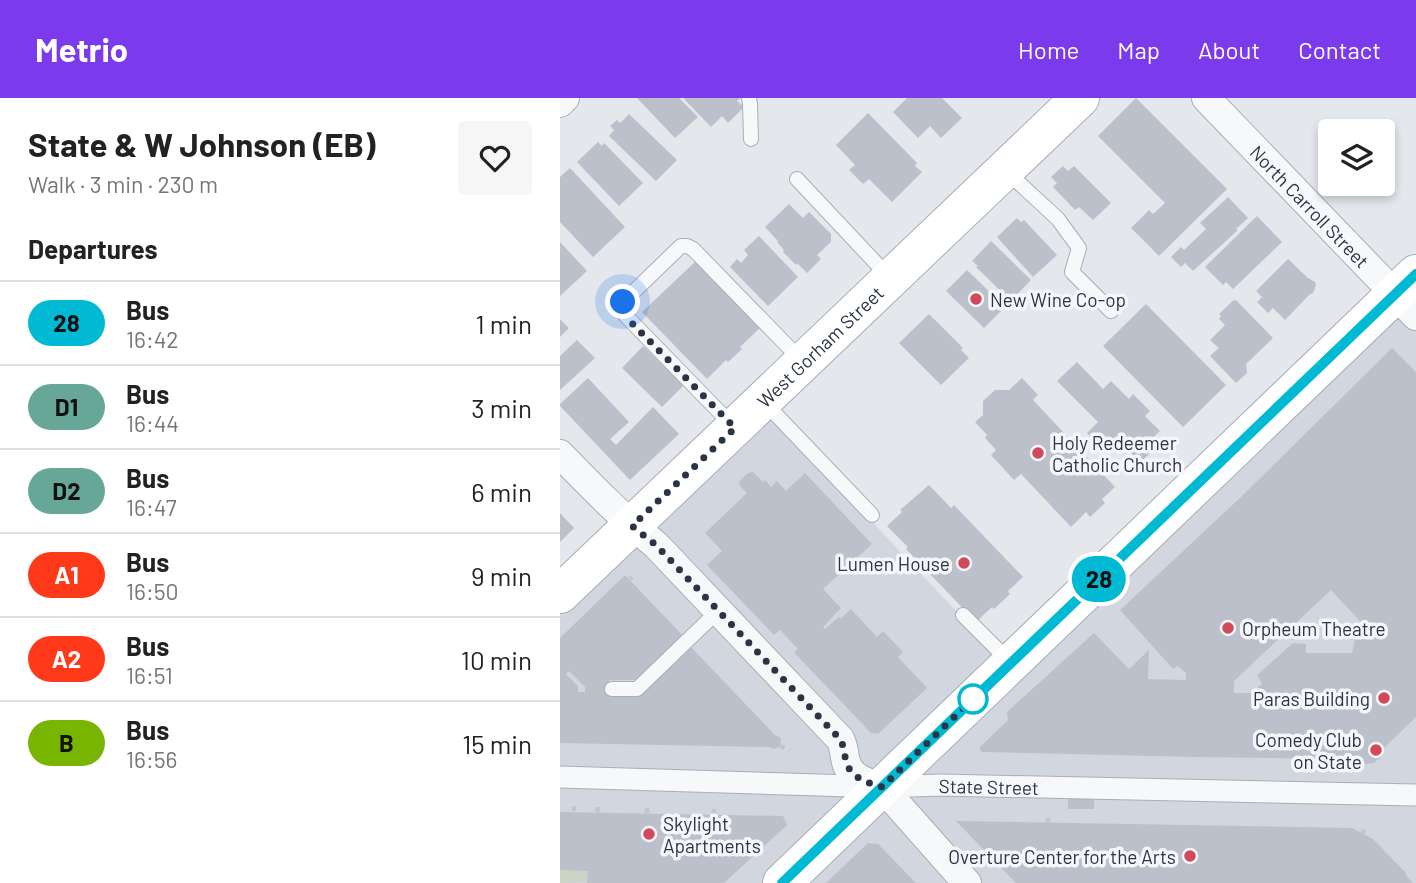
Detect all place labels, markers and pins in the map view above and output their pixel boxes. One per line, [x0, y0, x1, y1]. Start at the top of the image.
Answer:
place label: New Wine Co-op [990, 288, 1126, 311]
marker: New Wine Co-op [968, 291, 984, 307]
place label: Holy Redeemer Catholic Church [1052, 431, 1182, 476]
marker: Holy Redeemer Catholic Church [1030, 445, 1046, 461]
place label: Lumen House [837, 552, 950, 575]
marker: Lumen House [956, 555, 972, 571]
place label: Orpheum Theatre [1242, 617, 1386, 640]
marker: Orpheum Theatre [1220, 620, 1236, 636]
unlabelled marker [958, 684, 988, 714]
place label: Paras Building [1253, 687, 1370, 710]
marker: Paras Building [1376, 690, 1392, 706]
place label: Comedy Club on State [1255, 728, 1362, 773]
marker: Comedy Club on State [1368, 742, 1384, 758]
place label: Skylight Apartments [663, 812, 761, 857]
marker: Skylight Apartments [641, 826, 657, 842]
place label: Overture Center for the Arts [948, 845, 1176, 868]
marker: Overture Center for the Arts [1182, 848, 1198, 864]

